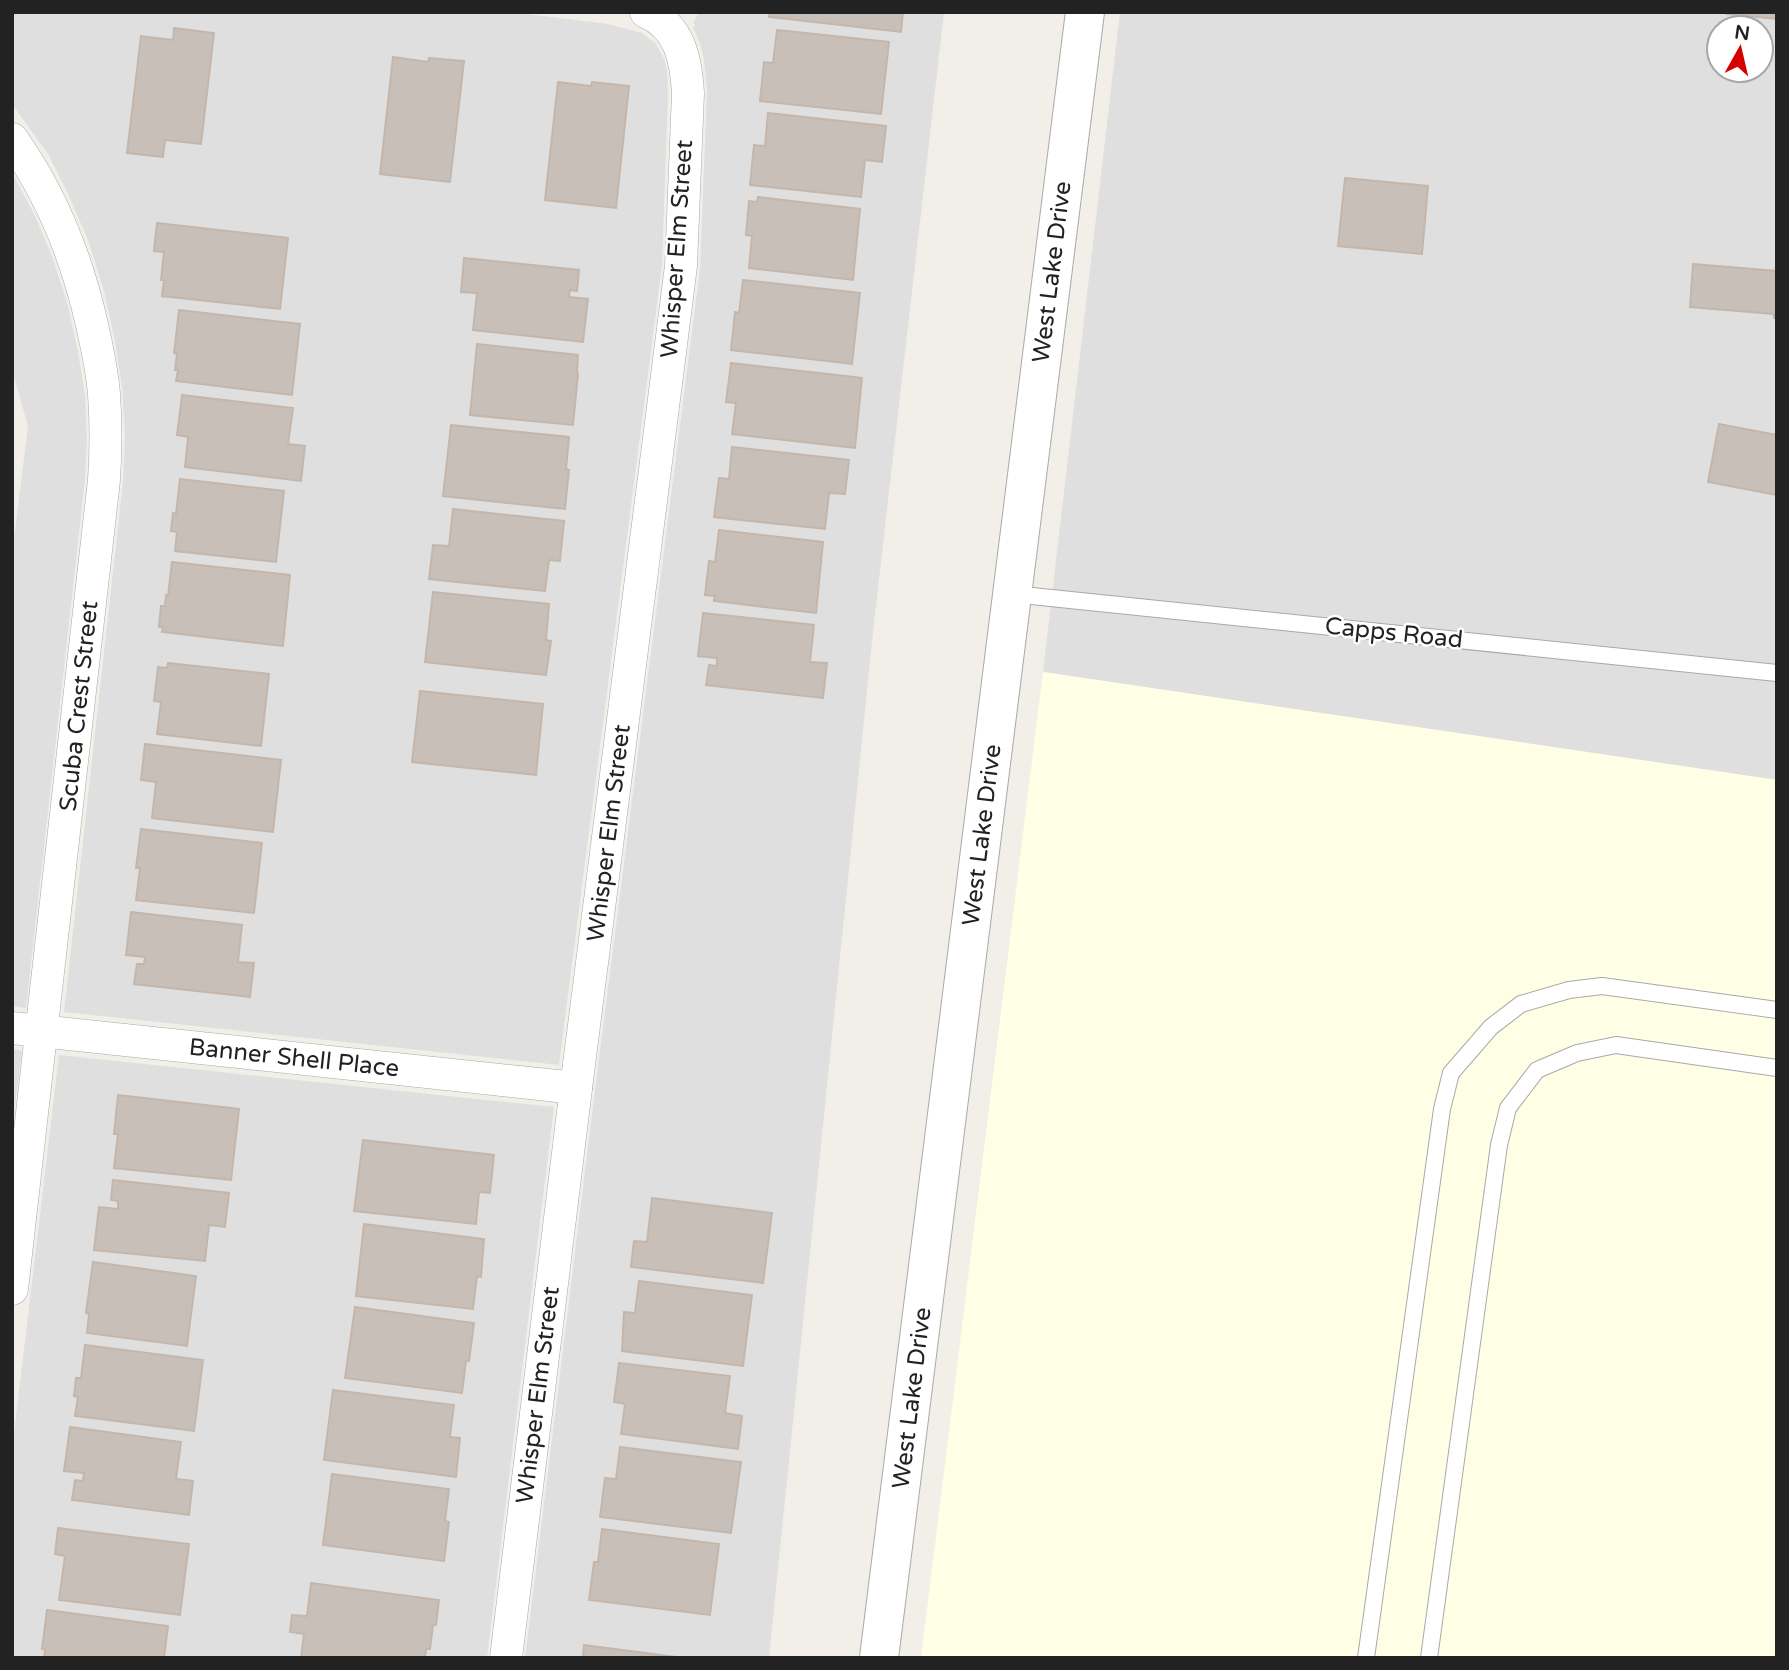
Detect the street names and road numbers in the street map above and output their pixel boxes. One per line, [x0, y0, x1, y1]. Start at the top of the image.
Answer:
street label: Whisper Elm Street [655, 139, 699, 359]
street label: West Lake Drive [1026, 180, 1078, 364]
street label: Scuba Crest Street [54, 599, 104, 813]
street label: Capps Road [1324, 611, 1464, 655]
street label: Whisper Elm Street [581, 723, 637, 943]
street label: West Lake Drive [956, 743, 1008, 927]
street label: Banner Shell Place [188, 1033, 400, 1083]
street label: Whisper Elm Street [510, 1285, 566, 1505]
street label: West Lake Drive [886, 1306, 938, 1490]

